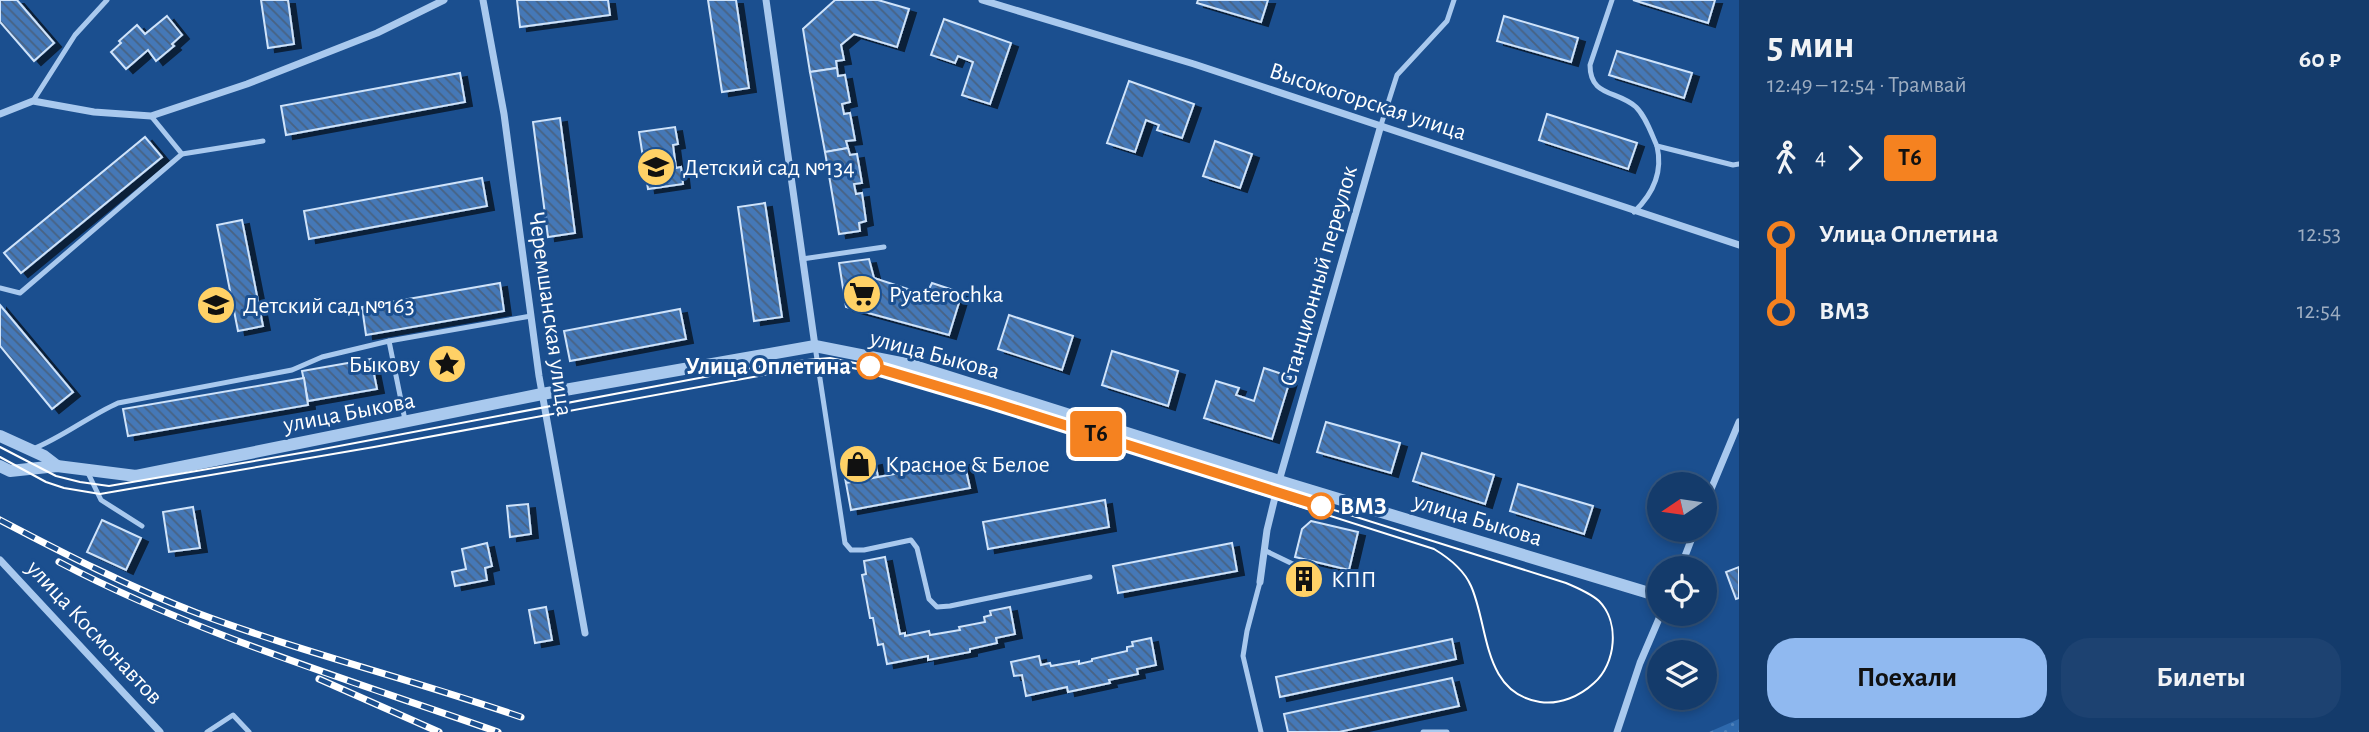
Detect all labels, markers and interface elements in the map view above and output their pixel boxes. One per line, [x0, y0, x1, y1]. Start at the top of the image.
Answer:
text: 5 мин [1767, 27, 1854, 65]
text: 60 ₽ [2299, 46, 2341, 72]
street label: Высокогорская улица [1266, 59, 1469, 145]
text: 12:49 – 12:54 · Трамвай [1767, 74, 1967, 97]
icon: walk [1767, 139, 1805, 177]
icon: forward [1836, 139, 1874, 177]
school or university icon: Детский сад №134 [635, 146, 677, 188]
text: 4 [1815, 146, 1826, 169]
text: T6 [1898, 146, 1922, 170]
place label: Детский сад №134 [683, 156, 855, 180]
street label: Станционный переулок [1276, 163, 1362, 389]
street label: Черемшанская улица [524, 210, 576, 418]
text: Улица Оплетина [1819, 221, 1998, 247]
text: 12:53 [2298, 223, 2341, 246]
supermarket icon: Pyaterochka [841, 273, 883, 315]
place label: Pyaterochka [889, 283, 1004, 307]
school or university icon: Детский сад №163 [195, 284, 237, 326]
place label: Детский сад №163 [243, 294, 415, 318]
text: ВМЗ [1819, 298, 1870, 324]
text: 12:54 [2297, 300, 2341, 323]
street label: улица Быкова [866, 326, 1002, 384]
place icon: Быкову [426, 343, 468, 385]
place label: Быкову [349, 353, 421, 377]
marker: Улица Оплетина [857, 353, 883, 379]
place label: Улица Оплетина [686, 355, 851, 379]
street label: улица Быкова [281, 388, 417, 438]
line badge: T6 [1064, 411, 1128, 457]
text: T6 [1084, 422, 1108, 446]
shop icon: Красное & Белое [837, 443, 879, 485]
place label: Красное & Белое [885, 453, 1050, 477]
north arrow [1647, 472, 1717, 542]
map controls [1647, 472, 1717, 710]
street label: улица Быкова [1410, 489, 1545, 551]
marker: ВМЗ [1308, 493, 1334, 519]
place label: ВМЗ [1340, 495, 1387, 519]
street label: улица Космонавтов [21, 555, 167, 709]
button: locate [1647, 556, 1717, 626]
building icon: КПП [1283, 558, 1325, 600]
place label: КПП [1331, 568, 1377, 592]
button: Поехали [1767, 638, 2047, 718]
button: Билеты [2061, 638, 2341, 718]
button: layers [1647, 640, 1717, 710]

